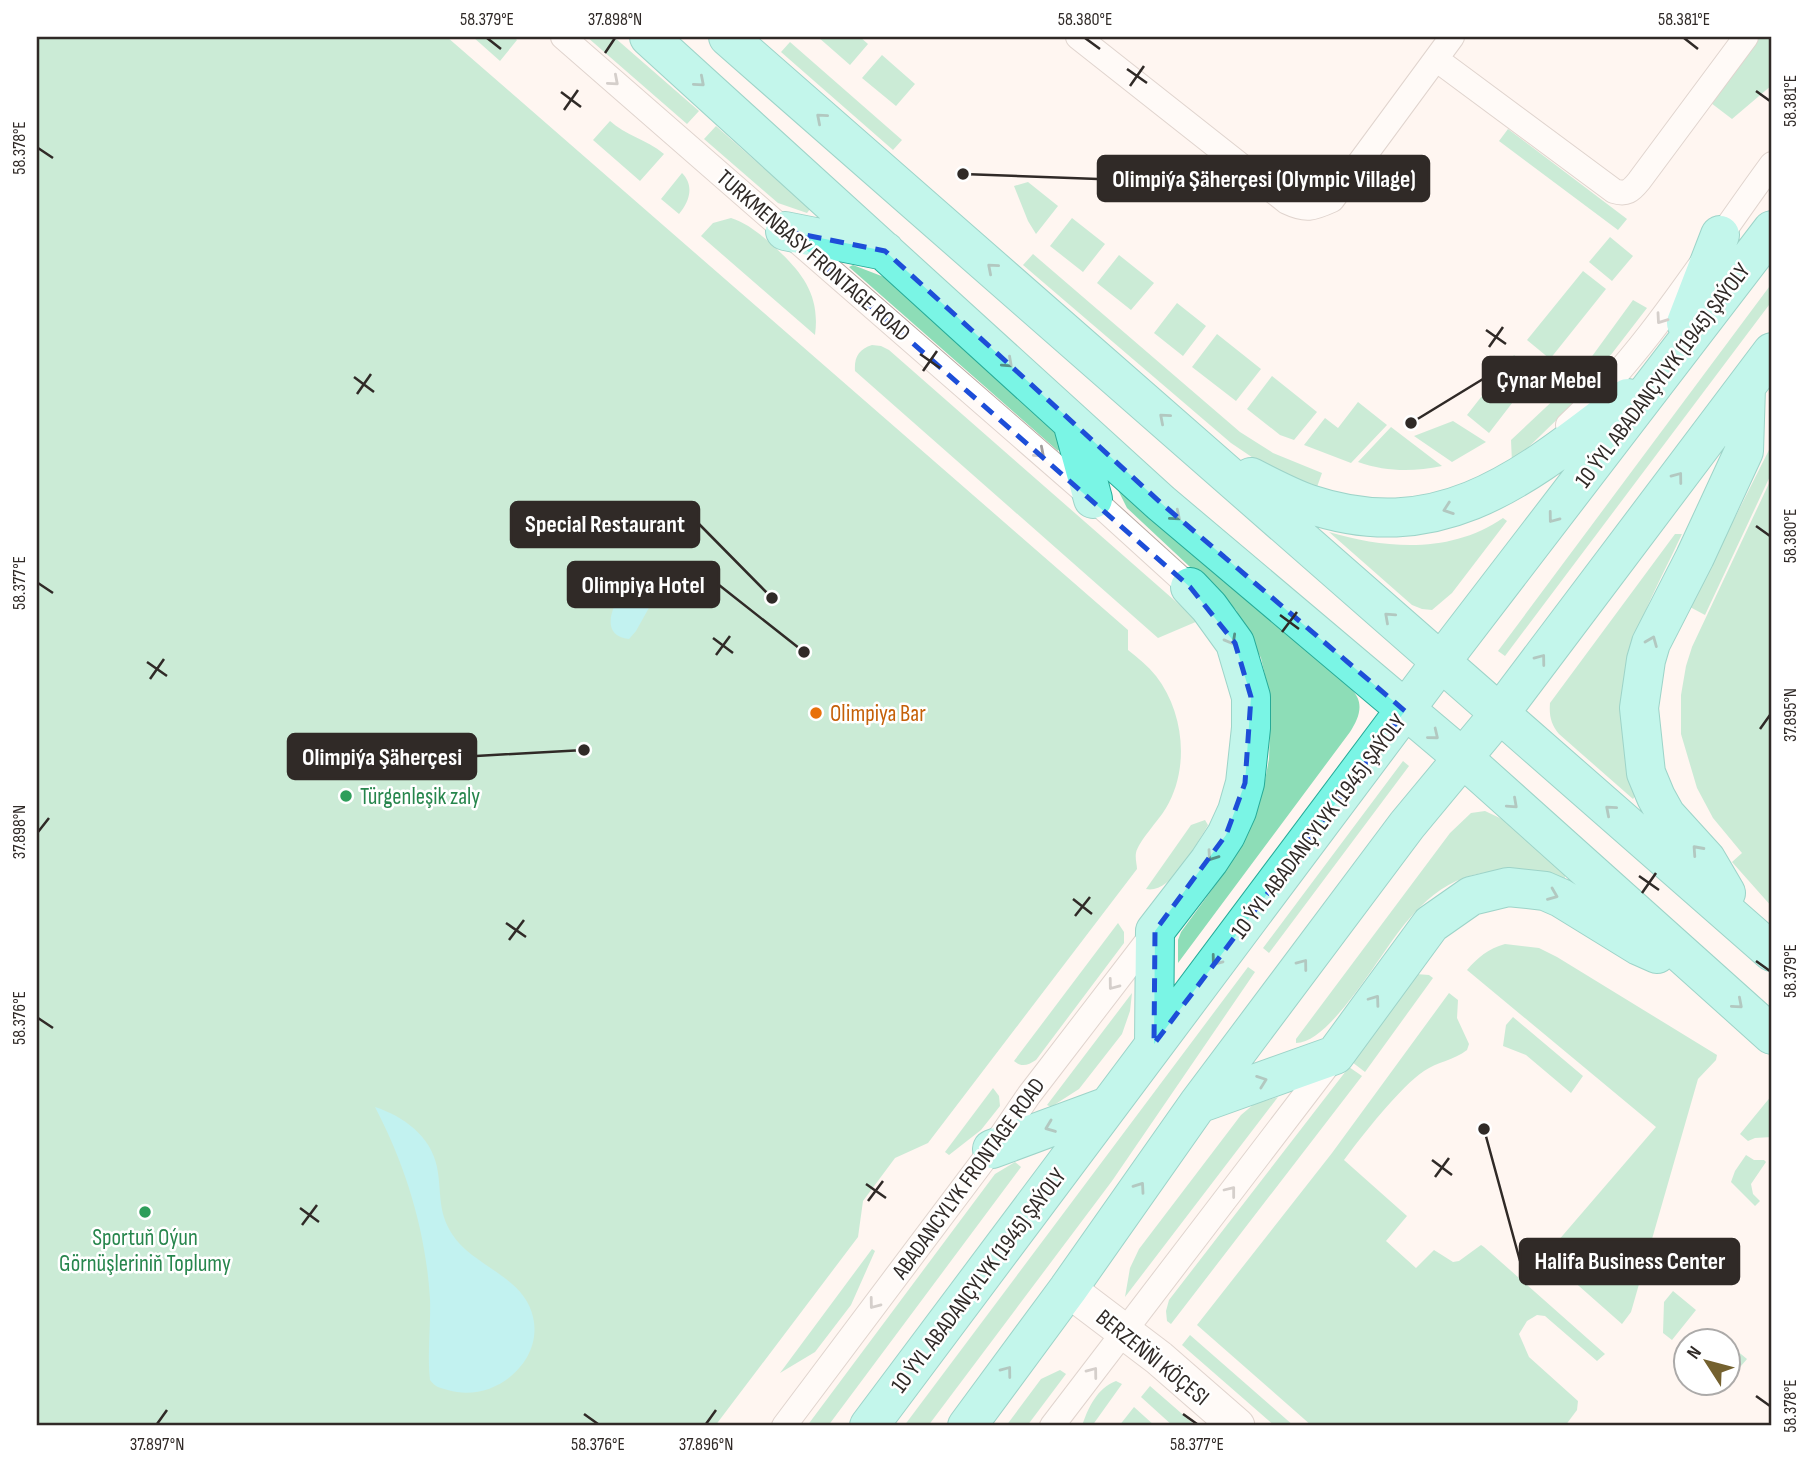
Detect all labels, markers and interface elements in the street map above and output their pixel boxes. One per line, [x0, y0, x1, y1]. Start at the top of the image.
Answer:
text: 58.379°E [460, 9, 514, 30]
text: 37.898°N [588, 9, 642, 30]
text: 58.380°E [1058, 9, 1112, 30]
text: 58.381°E [1658, 9, 1710, 30]
one-way arrow [606, 73, 619, 85]
one-way arrow [692, 74, 705, 86]
text: 58.381°E [1780, 75, 1801, 127]
one-way arrow [816, 114, 829, 127]
text: 58.378°E [9, 121, 30, 175]
callout: Olimpiýa Şäherçesi (Olympic Village) [1098, 156, 1429, 201]
street label: TURKMENBASY FRONTAGE ROAD [711, 164, 916, 348]
text: Olimpiýa Şäherçesi (Olympic Village) [1112, 165, 1416, 194]
street label: 10 ÝYL ABADANÇYLYK (1945) ŞAÝOLY [1569, 258, 1757, 493]
one-way arrow [988, 264, 1001, 276]
one-way arrow [1657, 311, 1669, 324]
one-way arrow [1000, 355, 1013, 367]
callout: Çynar Mebel [1483, 357, 1616, 402]
text: Çynar Mebel [1497, 366, 1601, 395]
one-way arrow [1159, 414, 1172, 426]
one-way arrow [1031, 445, 1044, 457]
one-way arrow [1670, 473, 1683, 485]
one-way arrow [1443, 501, 1455, 515]
callout: Special Restaurant [511, 502, 699, 547]
one-way arrow [1168, 508, 1181, 520]
text: 58.380°E [1780, 509, 1801, 563]
text: Special Restaurant [525, 510, 685, 539]
one-way arrow [1549, 510, 1562, 523]
text: 58.377°E [9, 556, 30, 610]
callout: Olimpiya Hotel [568, 562, 719, 607]
text: Olimpiya Hotel [581, 571, 705, 600]
one-way arrow [1384, 613, 1397, 626]
one-way arrow [1223, 633, 1236, 646]
one-way arrow [1644, 636, 1658, 648]
one-way arrow [1533, 654, 1546, 667]
text: 37.895°N [1780, 688, 1801, 742]
place label: Olimpiya Bar [830, 700, 926, 728]
marker: Olimpiya Bar [808, 705, 824, 721]
street label: 10 ÝYL ABADANÇYLYK (1945) ŞAÝOLY [1225, 709, 1413, 944]
one-way arrow [1427, 726, 1439, 739]
callout: Olimpiýa Şäherçesi [288, 734, 476, 779]
text: Olimpiýa Şäherçesi [302, 743, 462, 772]
place label: Türgenleşik zaly [360, 783, 480, 811]
marker: Türgenleşik zaly [338, 788, 354, 804]
one-way arrow [1505, 795, 1518, 808]
text: 37.898°N [9, 805, 30, 859]
one-way arrow [1605, 806, 1618, 818]
one-way arrow [1693, 845, 1705, 858]
one-way arrow [1208, 848, 1220, 861]
one-way arrow [1546, 886, 1558, 900]
text: 58.379°E [1780, 944, 1801, 998]
one-way arrow [1212, 953, 1225, 966]
one-way arrow [1295, 959, 1308, 972]
one-way arrow [1108, 977, 1121, 989]
text: 58.376°E [9, 991, 30, 1045]
one-way arrow [1367, 995, 1380, 1008]
one-way arrow [1730, 996, 1743, 1008]
street label: ABADANCYLYK FRONTAGE ROAD [886, 1072, 1051, 1285]
one-way arrow [1256, 1075, 1268, 1089]
one-way arrow [1045, 1119, 1057, 1133]
street label: 10 ÝYL ABADANÇYLYK (1945) ŞAÝOLY [885, 1163, 1073, 1398]
one-way arrow [1132, 1182, 1144, 1195]
one-way arrow [1222, 1186, 1235, 1199]
marker: Sportuň Oýun Görnüşleriniň Toplumy [137, 1204, 153, 1220]
place label: Sportuň Oýun Görnüşleriniň Toplumy [59, 1224, 231, 1278]
callout: Halifa Business Center [1520, 1239, 1739, 1284]
text: Halifa Business Center [1534, 1247, 1726, 1276]
one-way arrow [870, 1297, 883, 1309]
street label: BERZEŇŇI KÖÇESI [1090, 1304, 1215, 1412]
north arrow [1672, 1326, 1742, 1396]
text: N [1682, 1342, 1707, 1364]
one-way arrow [999, 1367, 1011, 1379]
one-way arrow [1084, 1367, 1097, 1379]
text: 58.378°E [1780, 1379, 1801, 1433]
text: 37.897°N [130, 1434, 184, 1455]
text: 58.376°E [571, 1434, 625, 1455]
text: 37.896°N [679, 1434, 733, 1455]
text: 58.377°E [1170, 1434, 1224, 1455]

